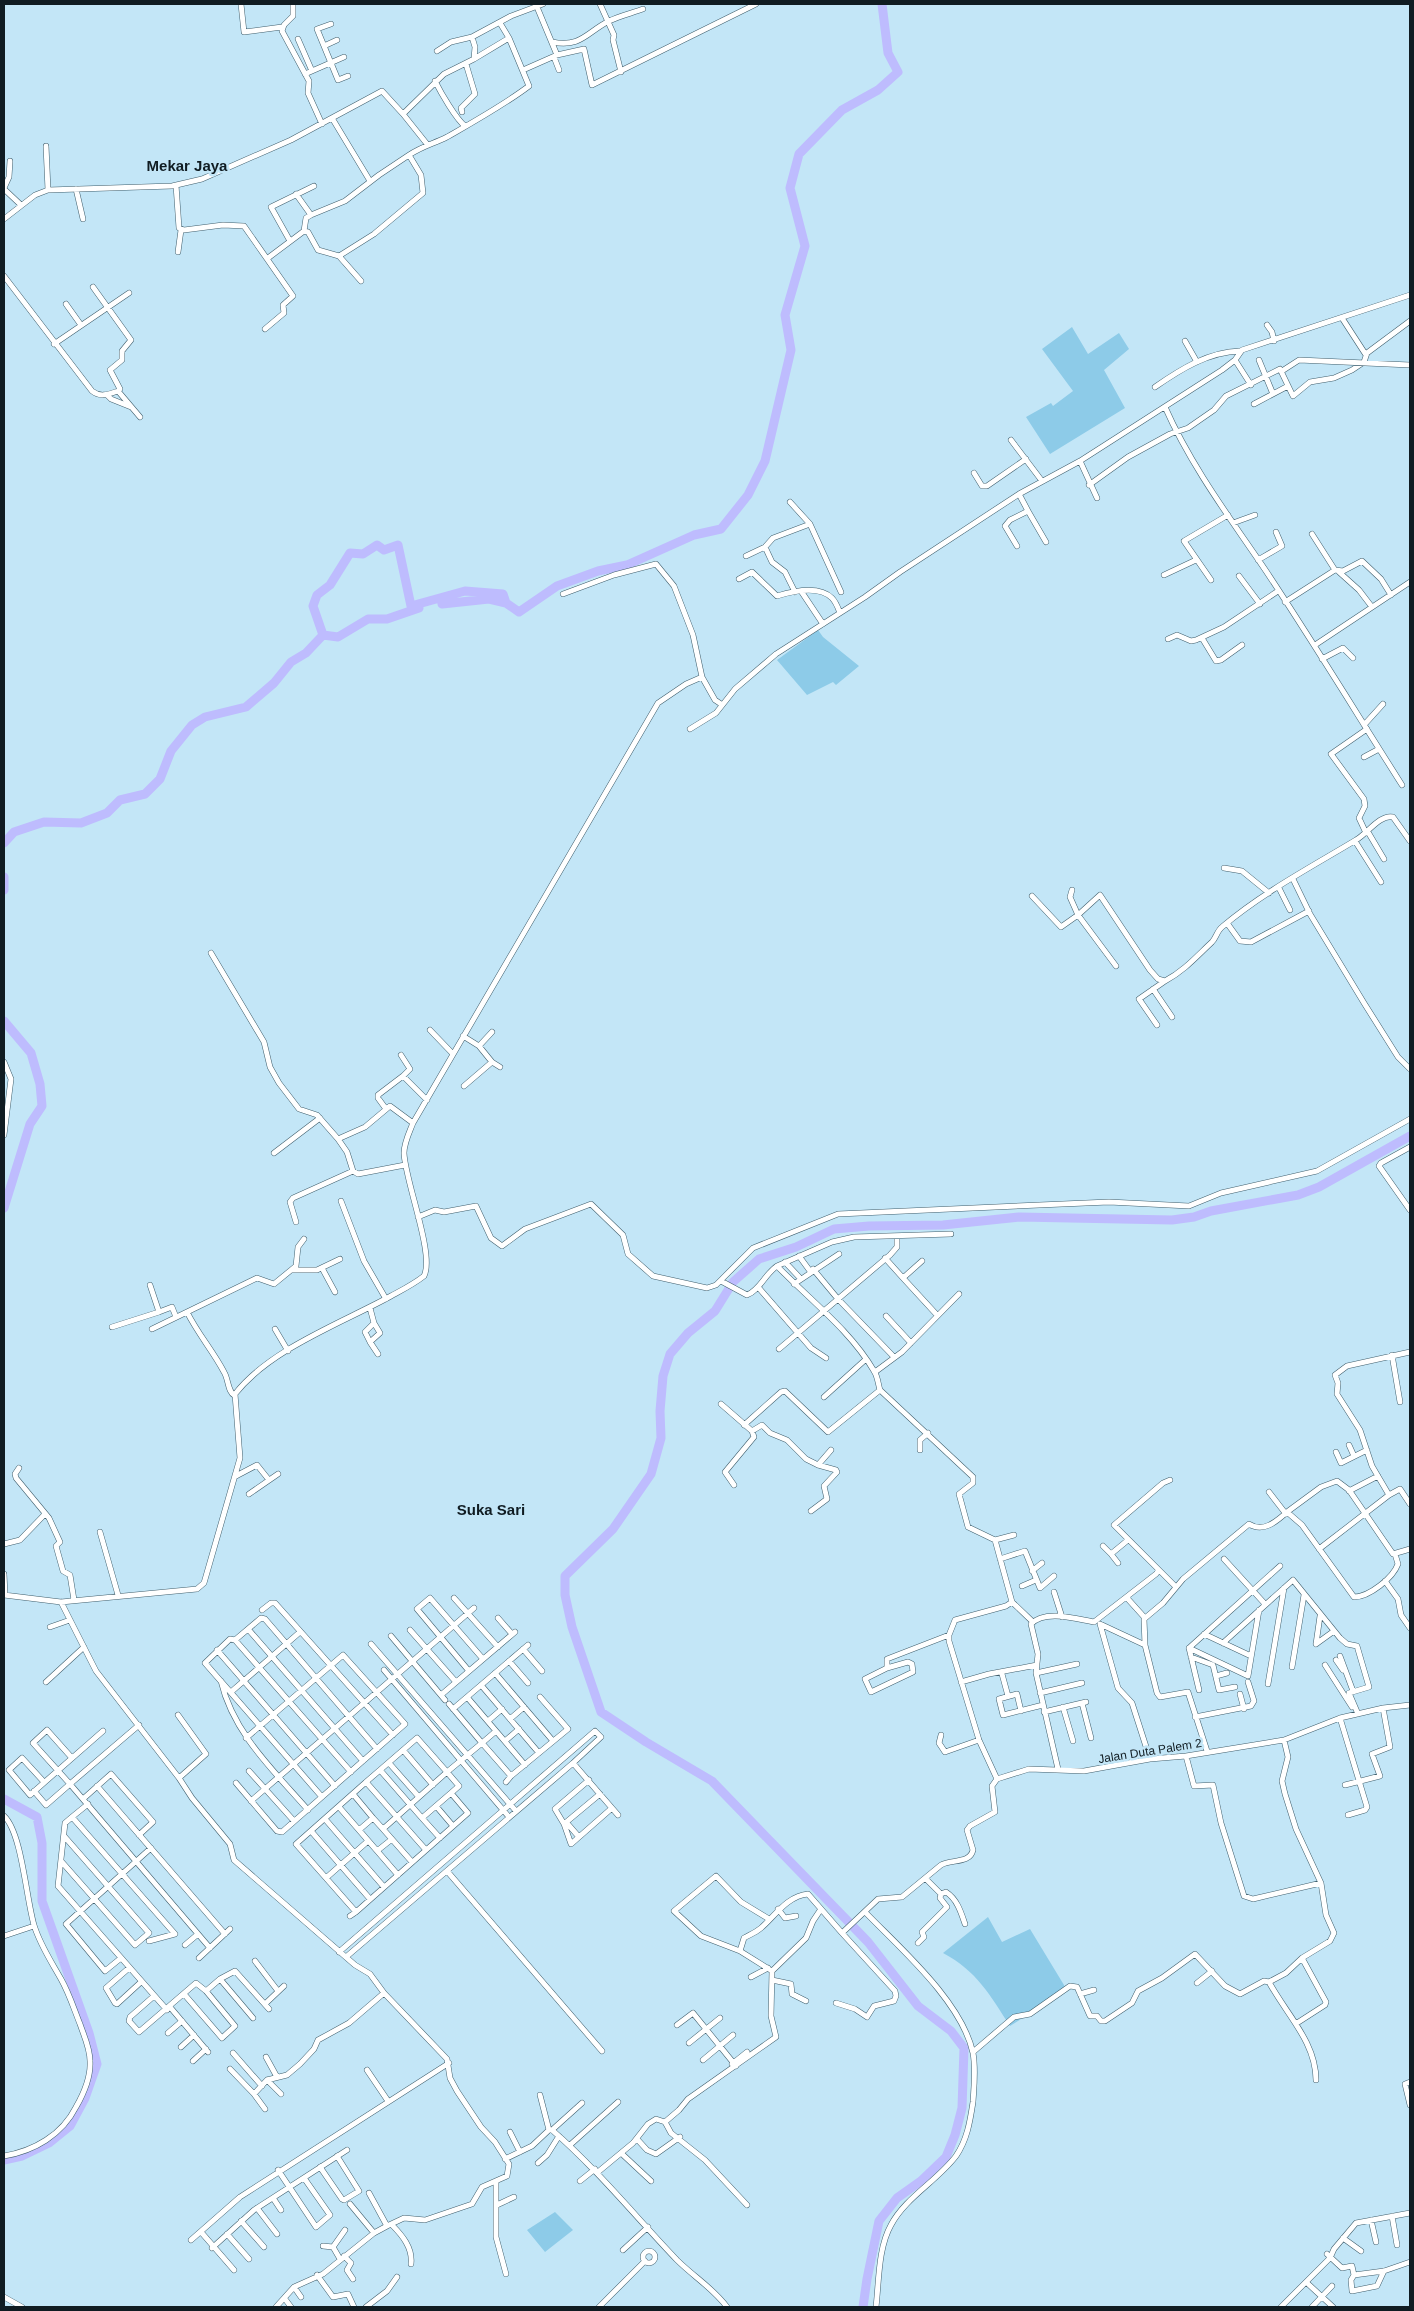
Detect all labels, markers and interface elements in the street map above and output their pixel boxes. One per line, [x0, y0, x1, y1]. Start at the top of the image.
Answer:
district label: Mekar Jaya [147, 157, 228, 174]
district label: Suka Sari [457, 1501, 525, 1518]
street label: Jalan Duta Palem 2 [1097, 1736, 1203, 1766]

